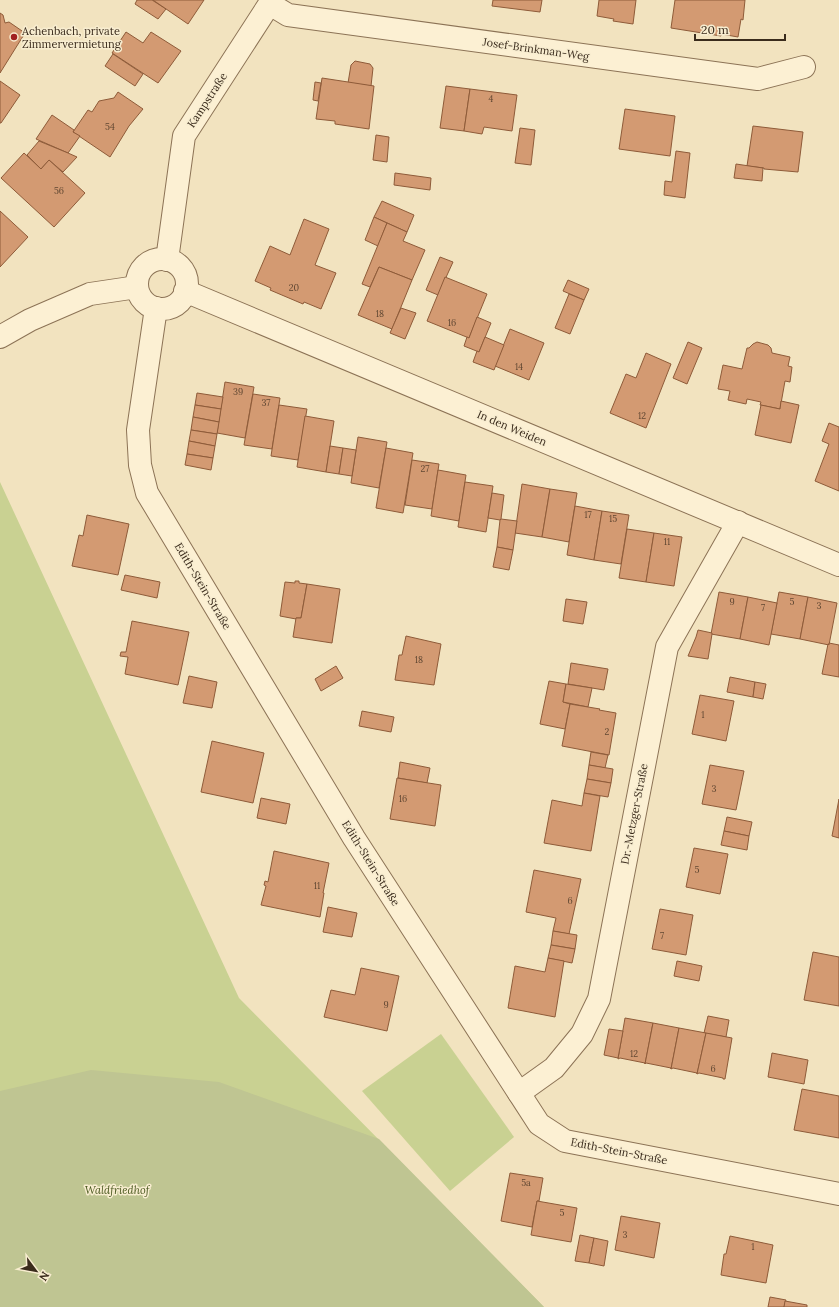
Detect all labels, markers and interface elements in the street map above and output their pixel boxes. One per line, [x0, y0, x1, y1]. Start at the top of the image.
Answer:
scale bar [695, 16, 785, 42]
text: 20 m [701, 22, 729, 37]
place label: Achenbach, private Zimmervermietung [21, 24, 122, 51]
marker: Achenbach, private Zimmervermietung [9, 32, 19, 42]
street label: Josef-Brinkman-Weg [481, 34, 591, 64]
street label: Kampstraße [184, 70, 230, 130]
house number: 4 [489, 93, 494, 104]
house number: 54 [105, 121, 115, 132]
house number: 56 [54, 185, 64, 196]
house number: 20 [289, 282, 300, 293]
house number: 18 [376, 308, 384, 319]
house number: 16 [448, 317, 456, 328]
house number: 14 [515, 361, 523, 372]
house number: 39 [233, 386, 243, 397]
house number: 37 [262, 397, 270, 408]
street label: In den Weiden [475, 407, 549, 449]
house number: 12 [638, 410, 646, 421]
house number: 27 [421, 463, 429, 474]
house number: 17 [584, 509, 592, 520]
house number: 15 [609, 513, 617, 524]
house number: 11 [664, 536, 670, 547]
street label: Edith-Stein-Straße [172, 540, 234, 632]
house number: 9 [729, 596, 735, 607]
house number: 5 [790, 596, 795, 607]
house number: 3 [816, 600, 822, 611]
house number: 7 [761, 602, 765, 613]
house number: 18 [415, 654, 423, 665]
house number: 1 [701, 709, 705, 720]
house number: 2 [605, 726, 610, 737]
street label: Dr.-Metzger-Straße [617, 762, 651, 866]
house number: 3 [711, 783, 717, 794]
house number: 16 [399, 793, 407, 804]
street label: Edith-Stein-Straße [339, 818, 403, 908]
house number: 5 [695, 864, 700, 875]
house number: 11 [314, 880, 320, 891]
house number: 6 [567, 895, 573, 906]
house number: 7 [660, 930, 664, 941]
house number: 9 [383, 999, 389, 1010]
house number: 12 [630, 1048, 638, 1059]
house number: 6 [710, 1063, 716, 1074]
street label: Edith-Stein-Straße [569, 1135, 669, 1167]
house number: 5a [521, 1177, 531, 1188]
park label: Waldfriedhof [85, 1183, 151, 1197]
house number: 5 [560, 1207, 565, 1218]
house number: 3 [622, 1229, 628, 1240]
house number: 1 [751, 1241, 755, 1252]
north arrow [16, 1251, 56, 1291]
text: N [36, 1269, 53, 1284]

